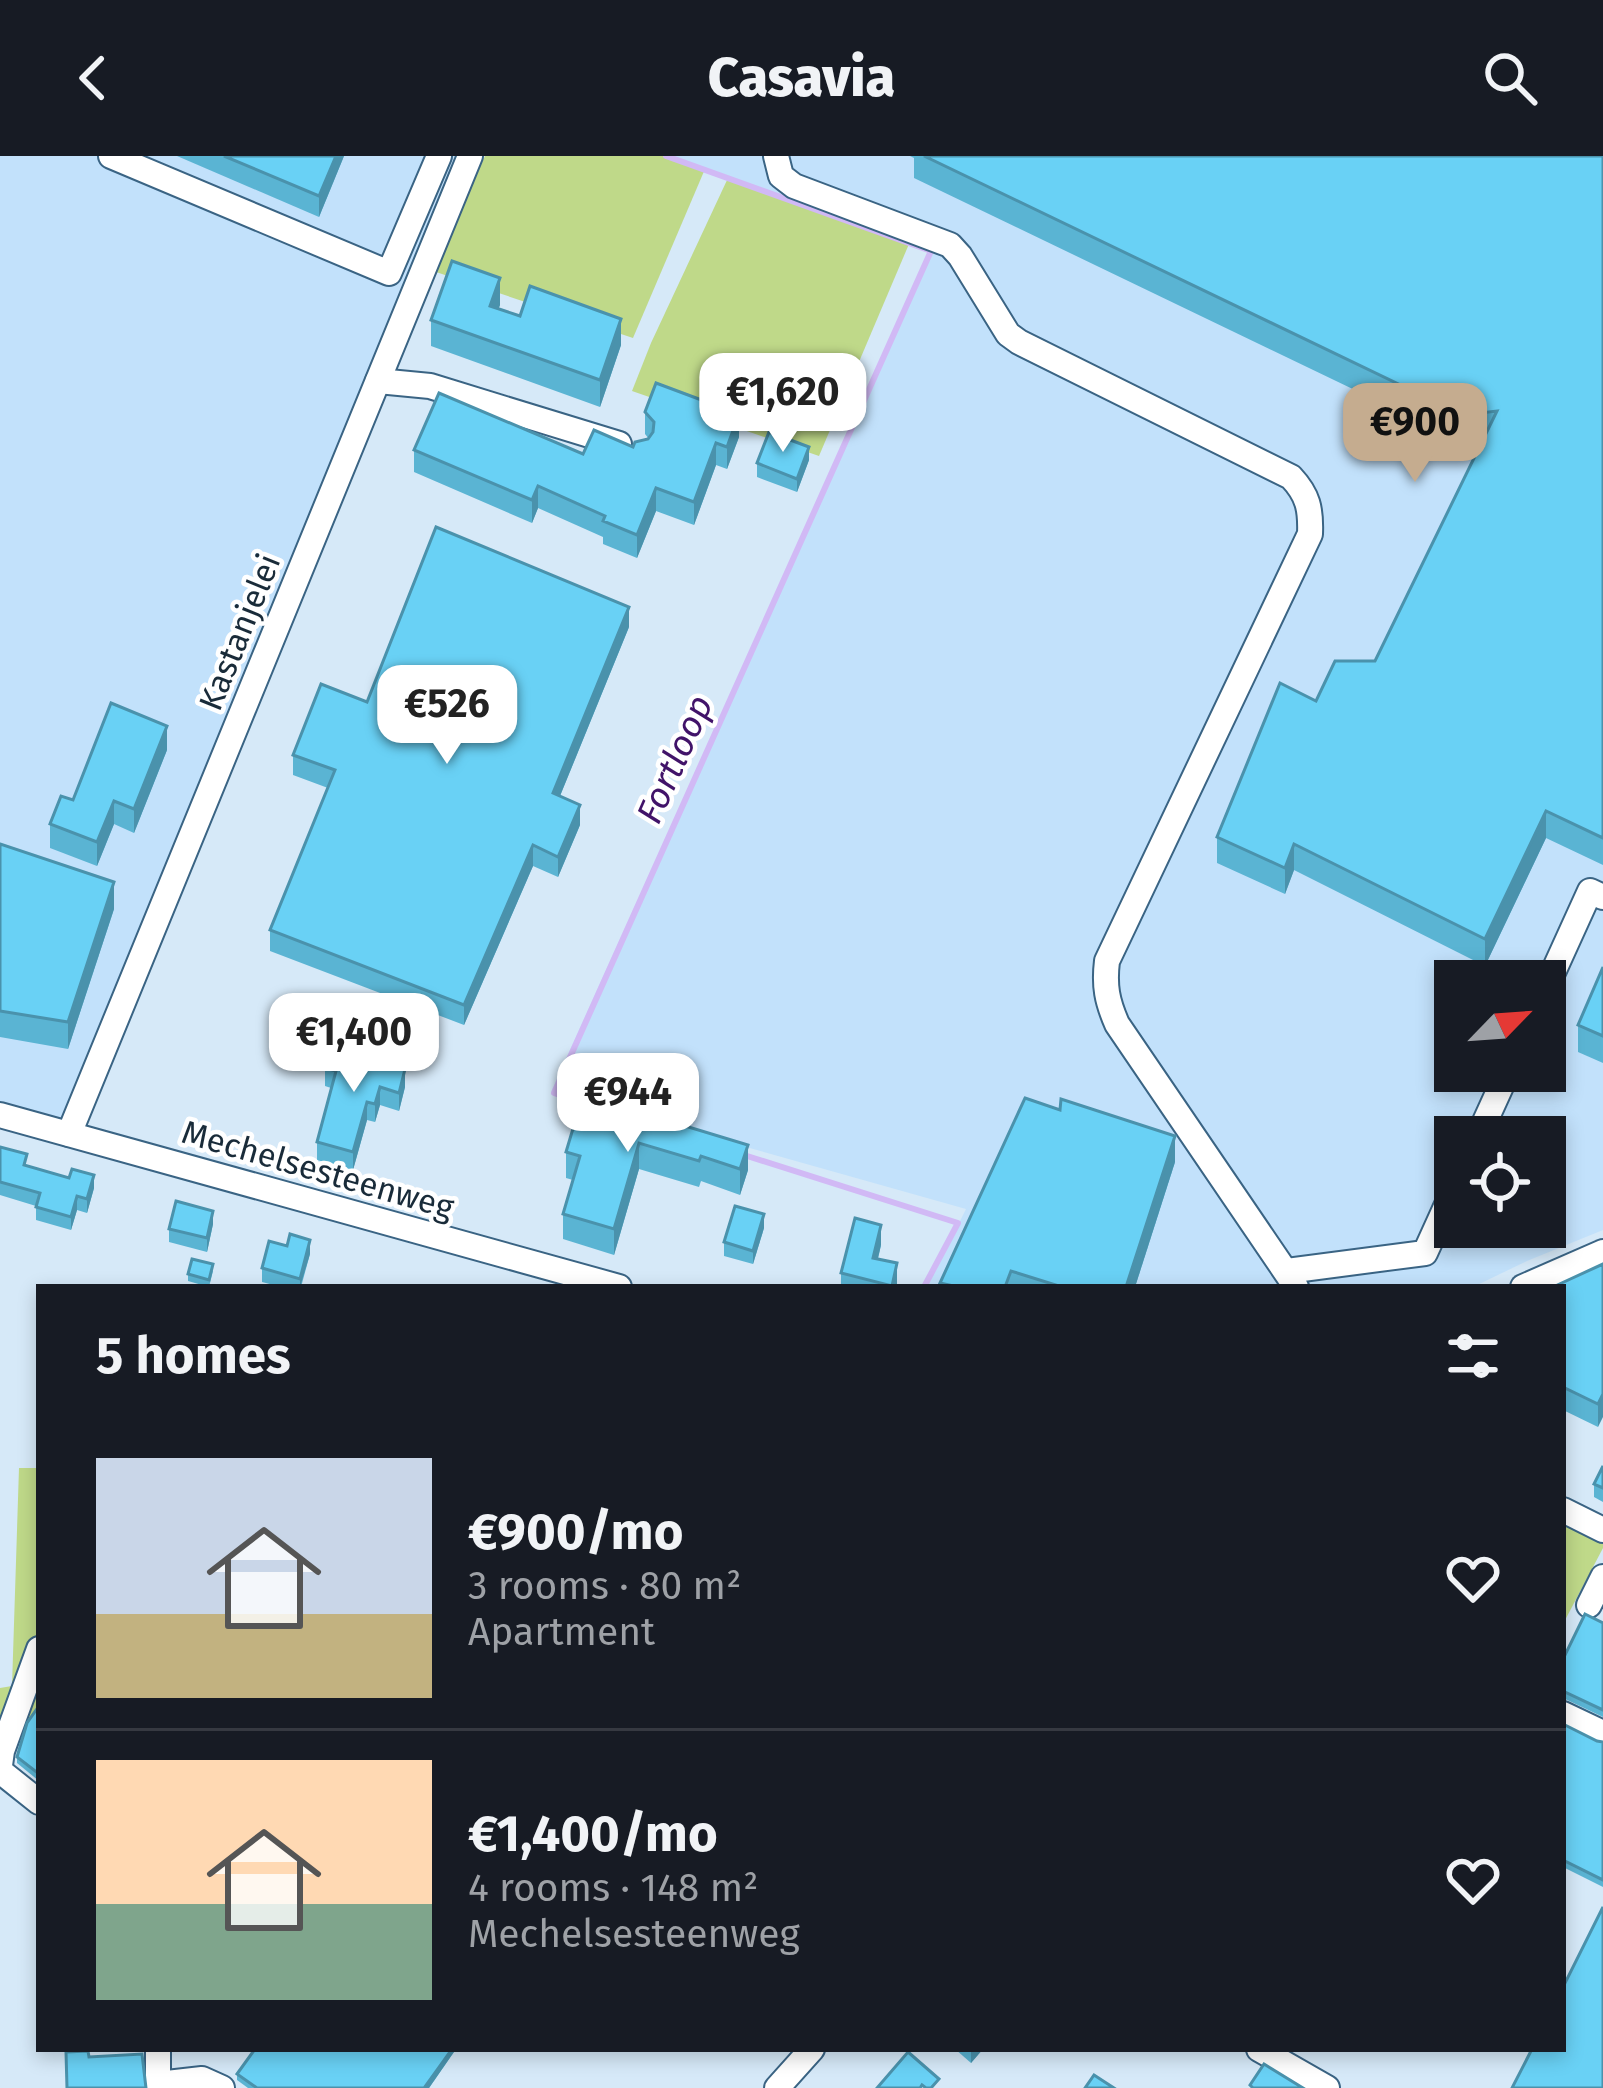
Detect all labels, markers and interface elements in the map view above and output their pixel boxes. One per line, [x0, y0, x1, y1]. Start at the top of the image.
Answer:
icon: back [60, 45, 126, 111]
icon: search [1477, 45, 1543, 111]
text: Casavia [708, 46, 895, 110]
pin: €1,620 [685, 353, 881, 455]
text: €1,620 [726, 369, 840, 415]
pin: €900 [1344, 383, 1486, 485]
text: €900 [1370, 399, 1460, 445]
street label: Kastanjelei [190, 548, 289, 716]
pin: €526 [376, 665, 518, 767]
text: €526 [404, 681, 490, 727]
water label: Fortloop [627, 688, 723, 830]
north arrow [1434, 960, 1566, 1092]
map controls [1434, 960, 1566, 1248]
pin: €1,400 [256, 993, 452, 1095]
text: €1,400 [296, 1009, 412, 1055]
pin: €944 [557, 1053, 699, 1155]
text: €944 [584, 1069, 672, 1115]
street label: Mechelsesteenweg [177, 1112, 459, 1228]
button: locate [1434, 1116, 1566, 1248]
icon: filters [1440, 1323, 1506, 1389]
text: 5 homes [96, 1325, 291, 1387]
text: €900/mo [468, 1501, 683, 1563]
icon: home [192, 1506, 336, 1650]
icon: heart [1440, 1545, 1506, 1611]
text: 3 rooms · 80 m² [468, 1563, 741, 1609]
text: Apartment [468, 1609, 655, 1655]
text: €1,400/mo [468, 1803, 718, 1865]
icon: home [192, 1808, 336, 1952]
icon: heart [1440, 1847, 1506, 1913]
text: 4 rooms · 148 m² [468, 1865, 758, 1911]
text: Mechelsesteenweg [468, 1911, 800, 1957]

